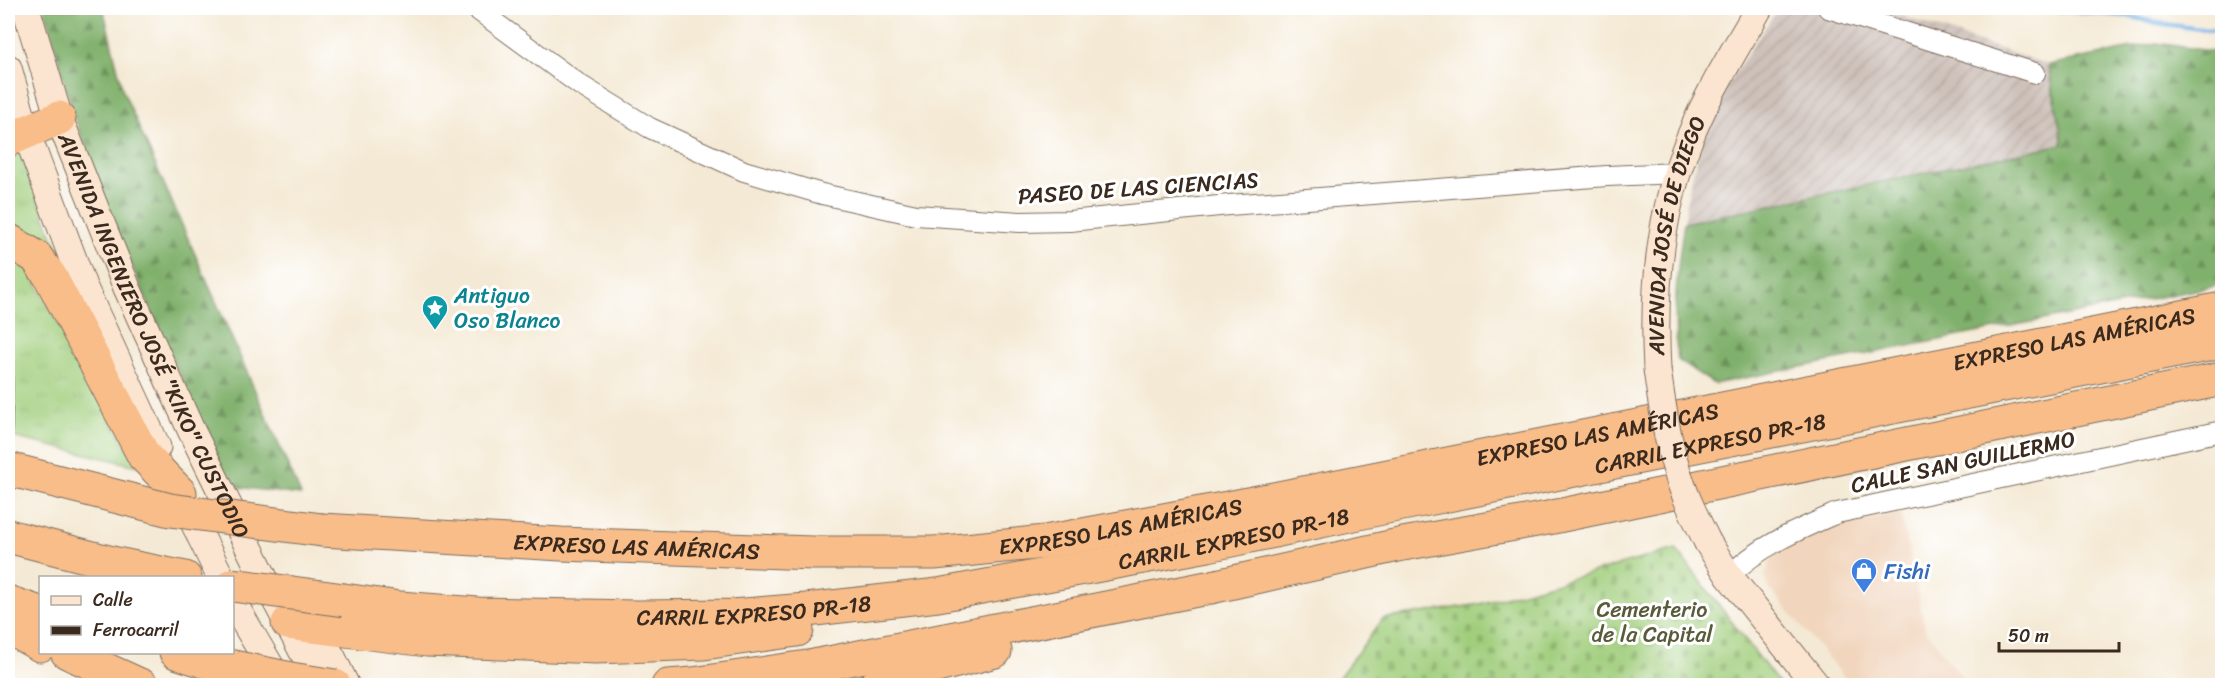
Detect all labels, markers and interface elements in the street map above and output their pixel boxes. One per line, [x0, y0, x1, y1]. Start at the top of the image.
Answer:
street label: AVENIDA JOSÉ DE DIEGO [1636, 109, 1717, 357]
street label: AVENIDA INGENIERO JOSÉ "KIKO" CUSTODIO [47, 125, 261, 545]
street label: PASEO DE LAS CIENCIAS [1017, 160, 1260, 216]
place label: Antiguo Oso Blanco [453, 276, 560, 340]
place icon: Antiguo Oso Blanco [420, 293, 450, 331]
street label: EXPRESO LAS AMÉRICAS [1949, 295, 2199, 382]
street label: EXPRESO LAS AMÉRICAS [1473, 391, 1723, 477]
street label: CARRIL EXPRESO PR-18 [1591, 401, 1829, 485]
street label: CALLE SAN GUILLERMO [1847, 419, 2079, 505]
street label: EXPRESO LAS AMÉRICAS [997, 486, 1246, 566]
street label: CARRIL EXPRESO PR-18 [1115, 496, 1353, 581]
street label: EXPRESO LAS AMÉRICAS [512, 522, 761, 571]
place label: Fishi [1884, 552, 1931, 591]
shop icon: Fishi [1849, 556, 1879, 594]
legend [39, 576, 234, 654]
street label: CARRIL EXPRESO PR-18 [636, 583, 873, 637]
text: Calle [93, 584, 133, 616]
park label: Cementerio de la Capital [1591, 590, 1713, 654]
text: Ferrocarril [93, 614, 180, 646]
scale bar [1999, 615, 2119, 653]
text: 50 m [2008, 620, 2049, 652]

